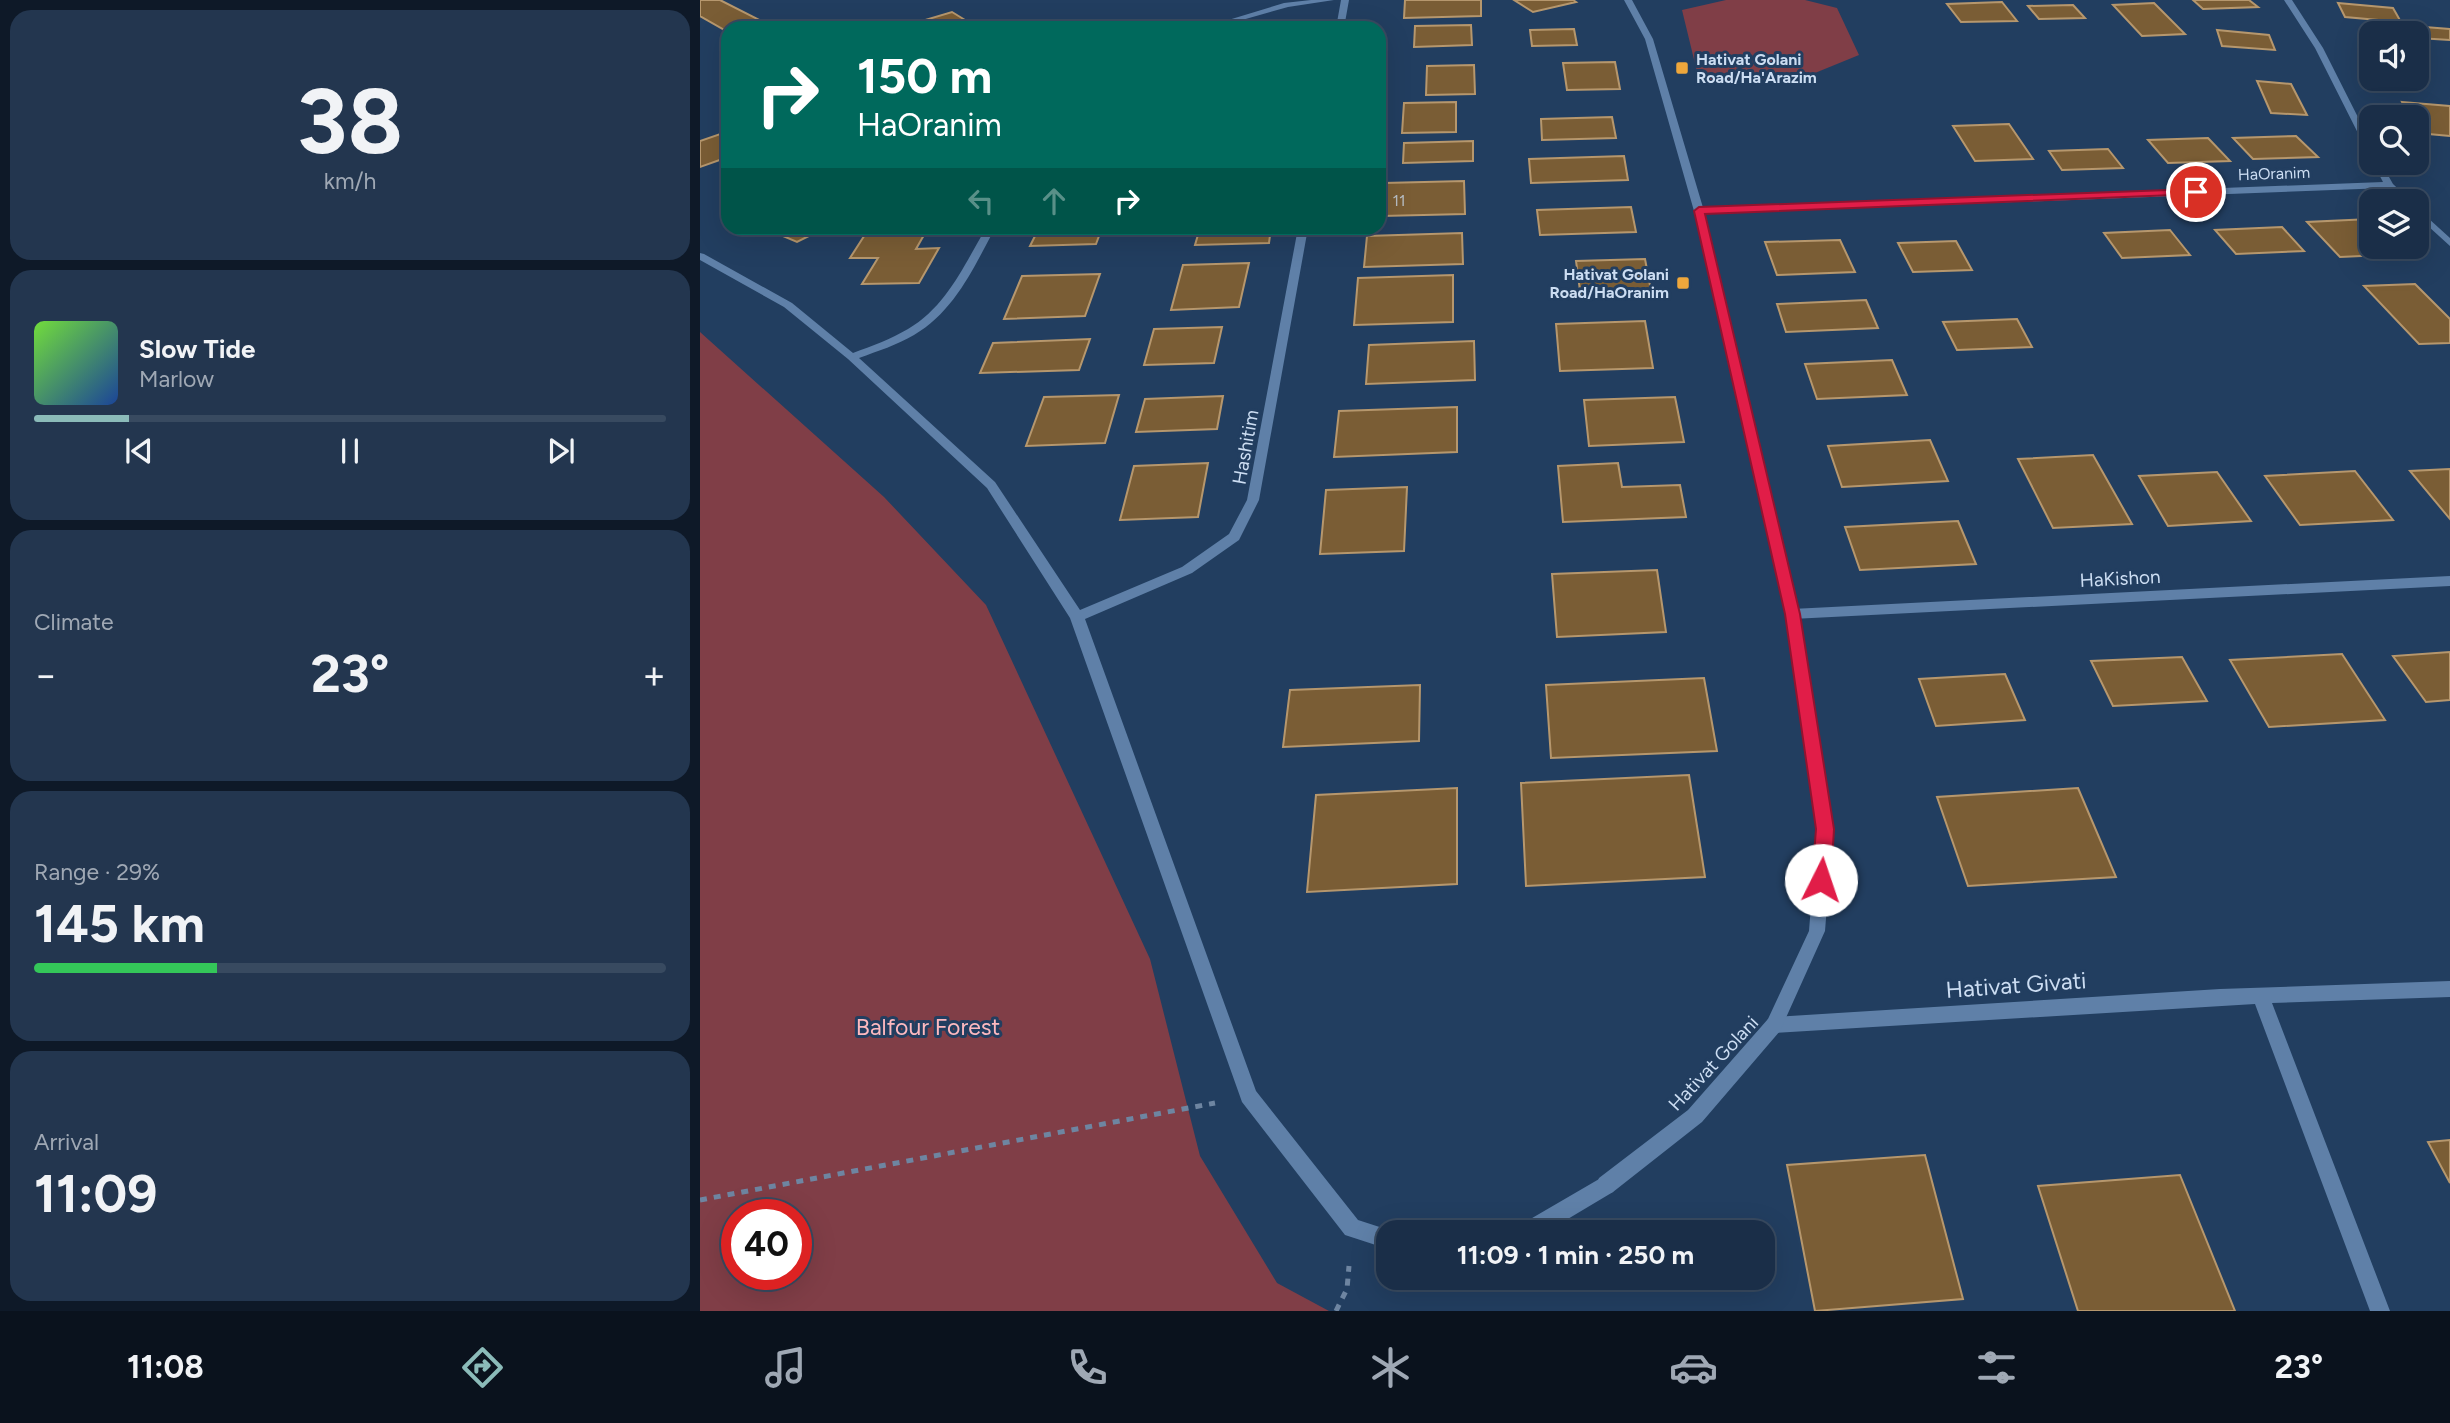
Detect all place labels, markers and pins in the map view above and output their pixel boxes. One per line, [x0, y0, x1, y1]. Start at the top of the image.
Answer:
place label: Hativat Golani Road/Ha'Arazim [1696, 50, 1817, 87]
marker: Hativat Golani Road/Ha'Arazim [1674, 60, 1690, 76]
pin [2166, 162, 2226, 222]
place label: Hativat Golani Road/HaOranim [1549, 265, 1669, 302]
marker: Hativat Golani Road/HaOranim [1675, 275, 1691, 291]

